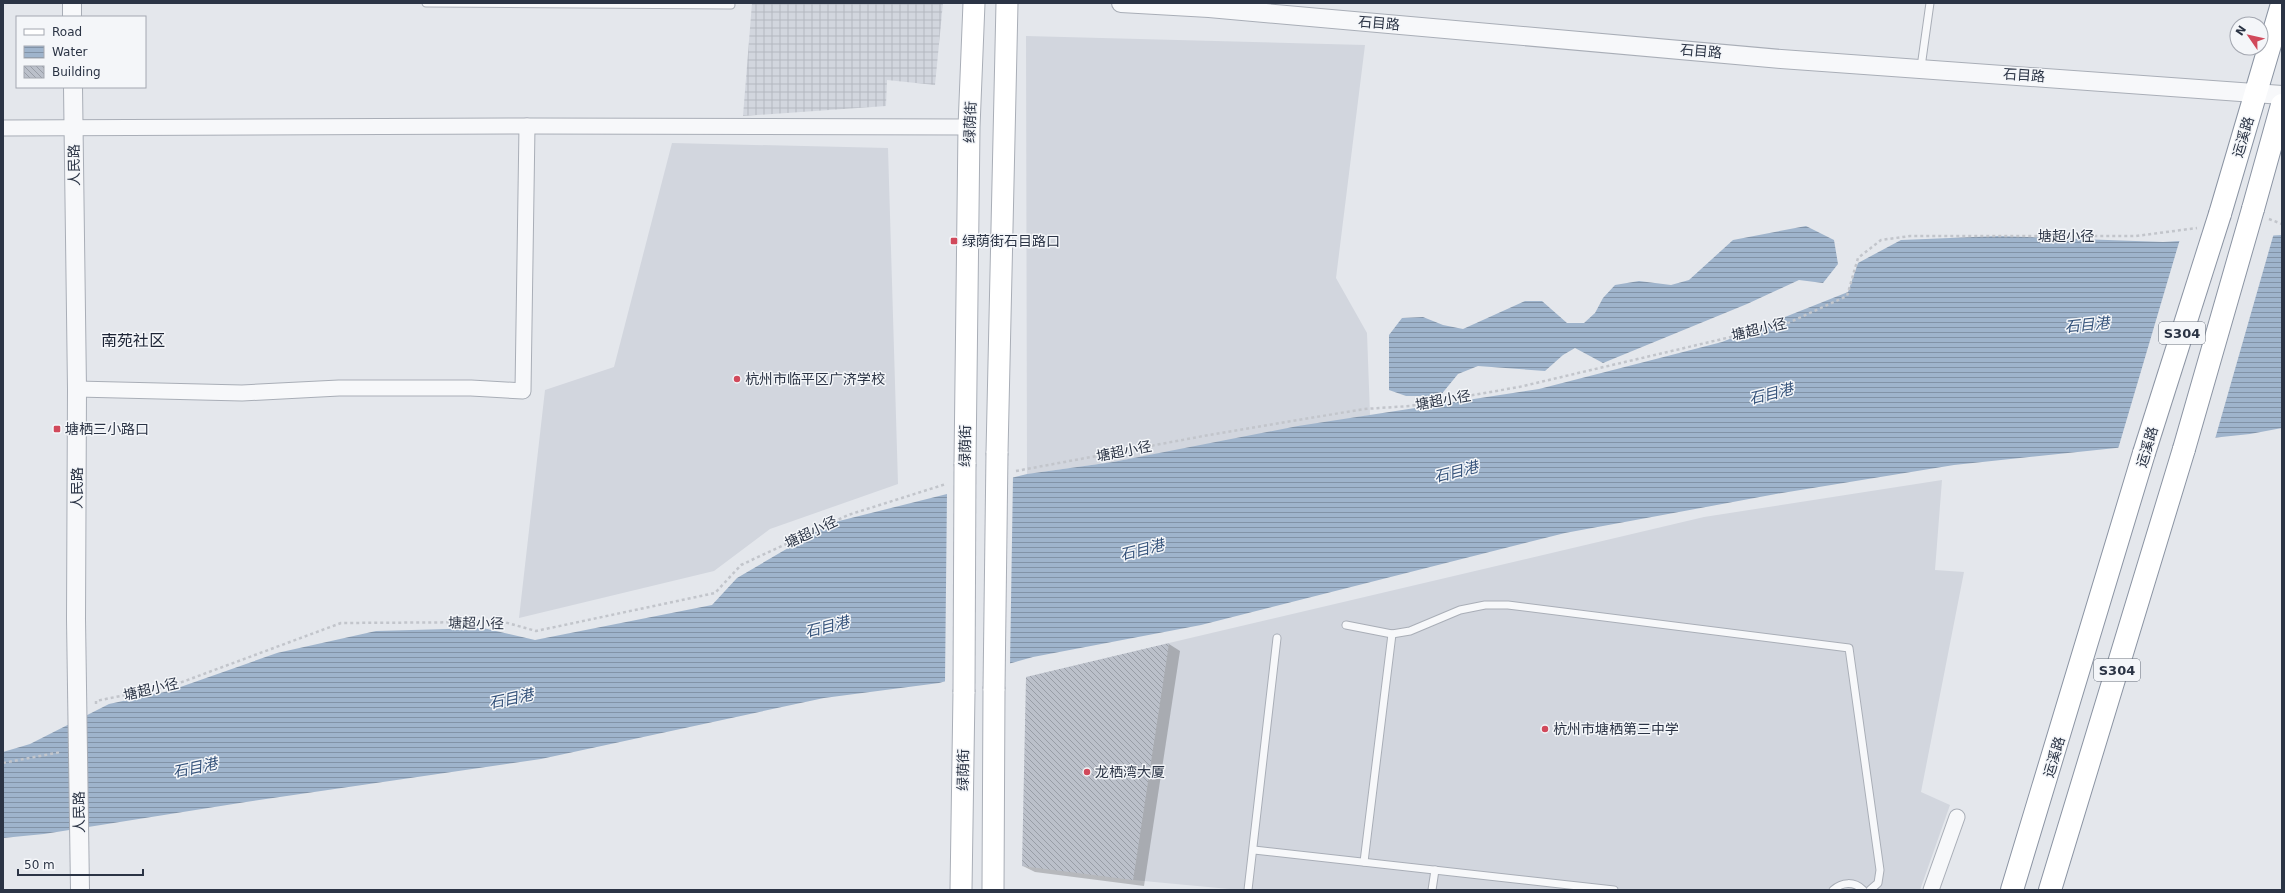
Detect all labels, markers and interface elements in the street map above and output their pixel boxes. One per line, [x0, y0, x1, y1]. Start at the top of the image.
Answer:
street label: 石目路 [1357, 13, 1401, 33]
legend [16, 16, 146, 88]
north arrow [2229, 16, 2269, 56]
text: N [2233, 23, 2249, 38]
text: Road [52, 25, 82, 39]
street label: 石目路 [1679, 41, 1723, 61]
text: Water [52, 45, 88, 59]
text: Building [52, 65, 101, 79]
street label: 石目路 [2002, 66, 2046, 84]
street label: 绿荫街 [961, 101, 979, 143]
street label: 运溪路 [2229, 115, 2257, 159]
street label: 人民路 [66, 144, 82, 186]
street label: 塘超小径 [2038, 228, 2094, 244]
place label: 绿荫街石目路口 [962, 233, 1060, 249]
marker: 绿荫街石目路口 [949, 236, 959, 246]
water label: 石目港 [2064, 313, 2112, 336]
street label: 塘超小径 [1730, 315, 1788, 343]
road number: S304 [2159, 322, 2205, 344]
district label: 南苑社区 [101, 331, 165, 350]
place label: 杭州市临平区广济学校 [745, 371, 885, 387]
marker: 杭州市临平区广济学校 [732, 374, 742, 384]
water label: 石目港 [1747, 379, 1797, 408]
street label: 塘超小径 [1414, 387, 1472, 413]
place label: 塘栖三小路口 [65, 421, 149, 437]
marker: 塘栖三小路口 [52, 424, 62, 434]
street label: 绿荫街 [957, 425, 973, 467]
street label: 运溪路 [2133, 425, 2161, 469]
street label: 塘超小径 [1095, 438, 1153, 464]
water label: 石目港 [1432, 457, 1482, 486]
street label: 人民路 [69, 467, 85, 509]
street label: 塘超小径 [782, 513, 840, 551]
water label: 石目港 [1118, 535, 1168, 564]
water label: 石目港 [803, 612, 853, 641]
street label: 塘超小径 [448, 615, 504, 631]
road number: S304 [2094, 659, 2140, 681]
street label: 塘超小径 [122, 675, 180, 703]
water label: 石目港 [487, 685, 537, 712]
place label: 杭州市塘栖第三中学 [1553, 721, 1679, 737]
marker: 杭州市塘栖第三中学 [1540, 724, 1550, 734]
street label: 运溪路 [2040, 735, 2068, 779]
street label: 绿荫街 [955, 749, 971, 791]
water label: 石目港 [171, 754, 221, 781]
place label: 龙栖湾大厦 [1095, 764, 1165, 780]
marker: 龙栖湾大厦 [1082, 767, 1092, 777]
street label: 人民路 [71, 791, 87, 833]
scale bar [18, 851, 143, 877]
text: 50 m [24, 858, 55, 872]

